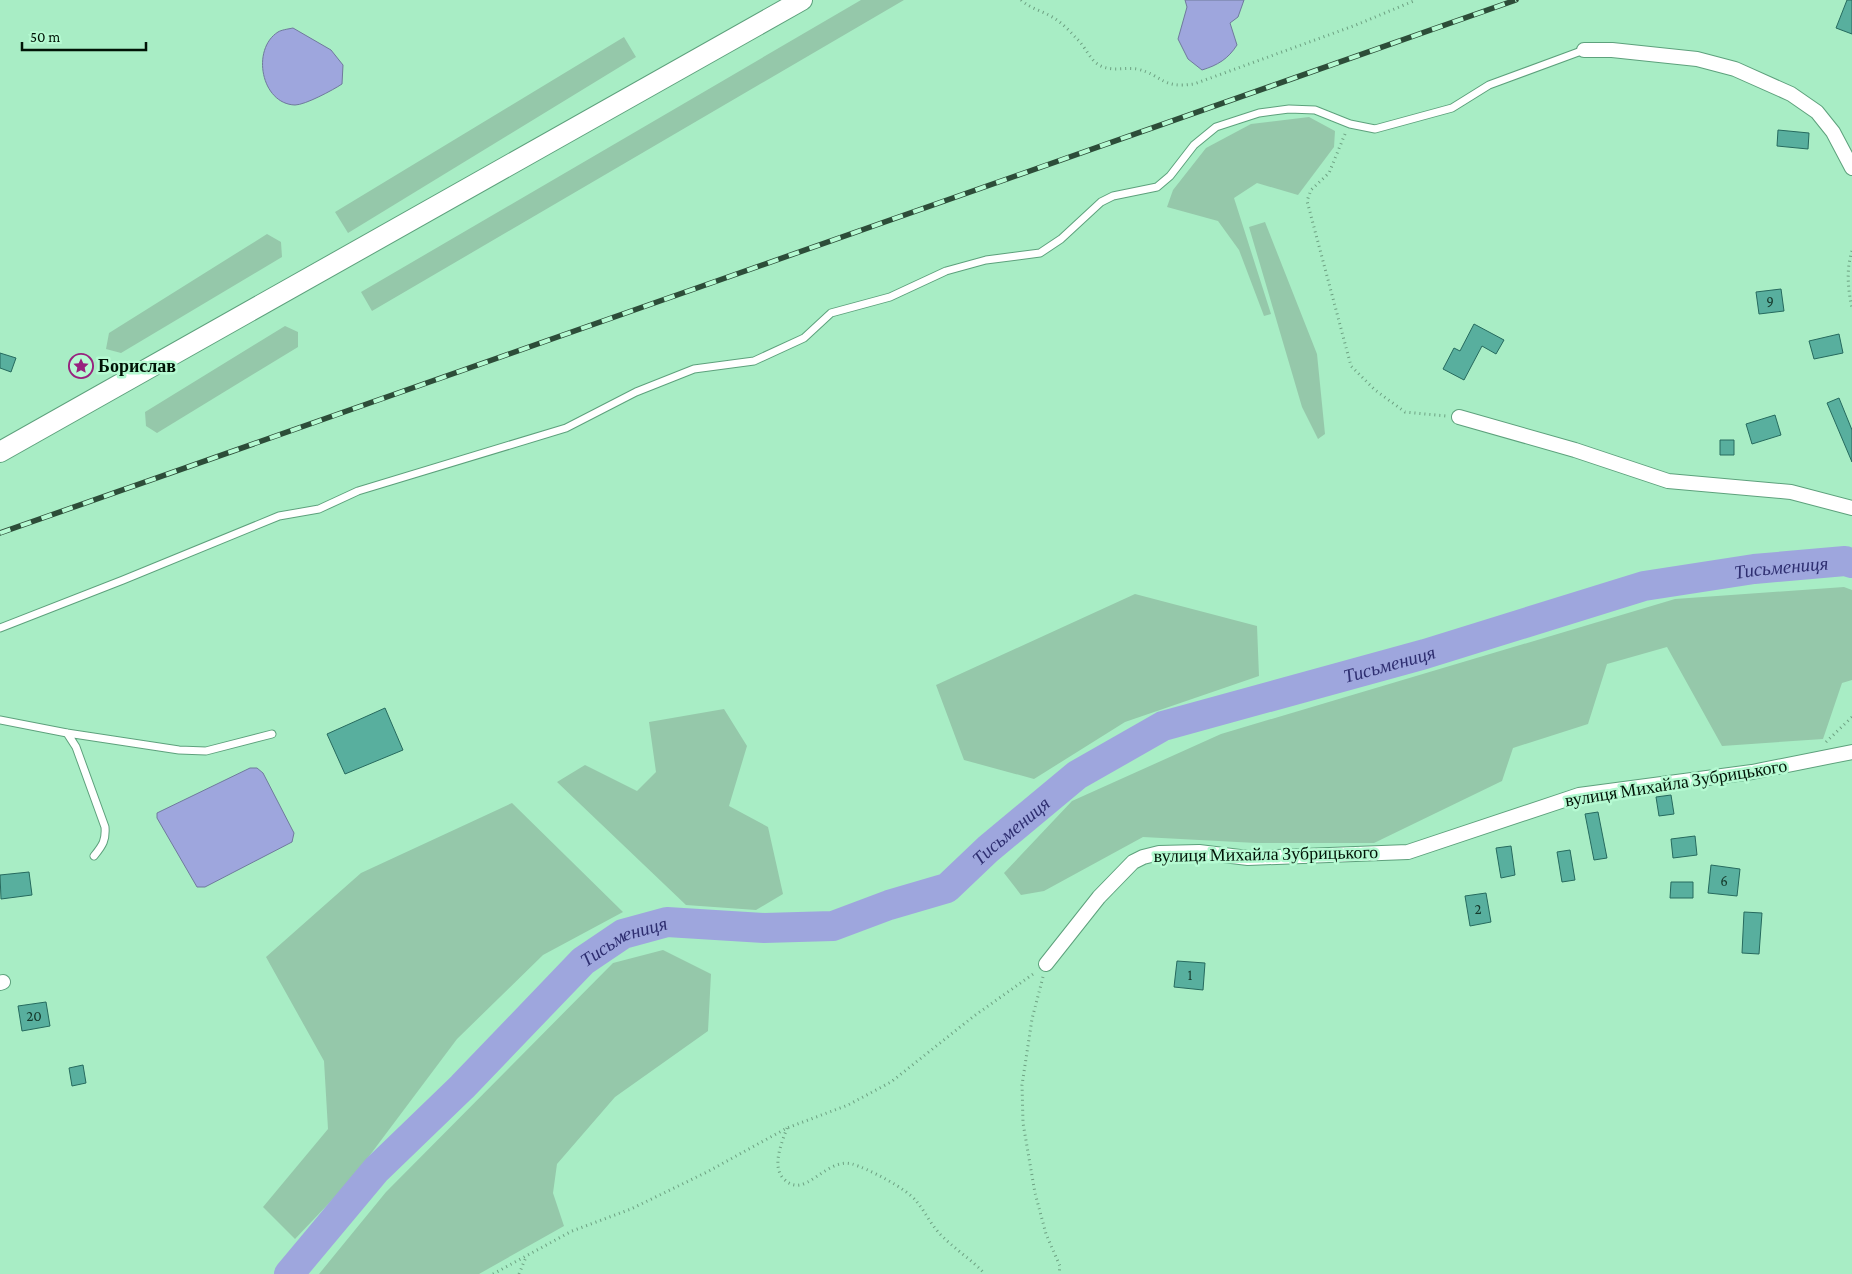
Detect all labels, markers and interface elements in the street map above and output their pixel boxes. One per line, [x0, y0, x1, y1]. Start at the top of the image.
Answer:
scale bar [22, 20, 146, 52]
text: 50 m [30, 29, 60, 45]
house number: 9 [1766, 293, 1774, 309]
place icon: Борислав [68, 353, 94, 379]
place label: Борислав [98, 356, 176, 376]
water label: Тисьмениця [1733, 553, 1829, 583]
water label: Тисьмениця [1341, 641, 1438, 687]
street label: вулиця Михайла Зубрицького [1564, 756, 1788, 810]
water label: Тисьмениця [968, 792, 1054, 869]
street label: вулиця Михайла Зубрицького [1154, 842, 1378, 866]
house number: 6 [1720, 873, 1728, 889]
house number: 2 [1474, 901, 1482, 917]
water label: Тисьмениця [577, 912, 670, 971]
house number: 1 [1188, 967, 1193, 983]
house number: 20 [26, 1008, 42, 1024]

